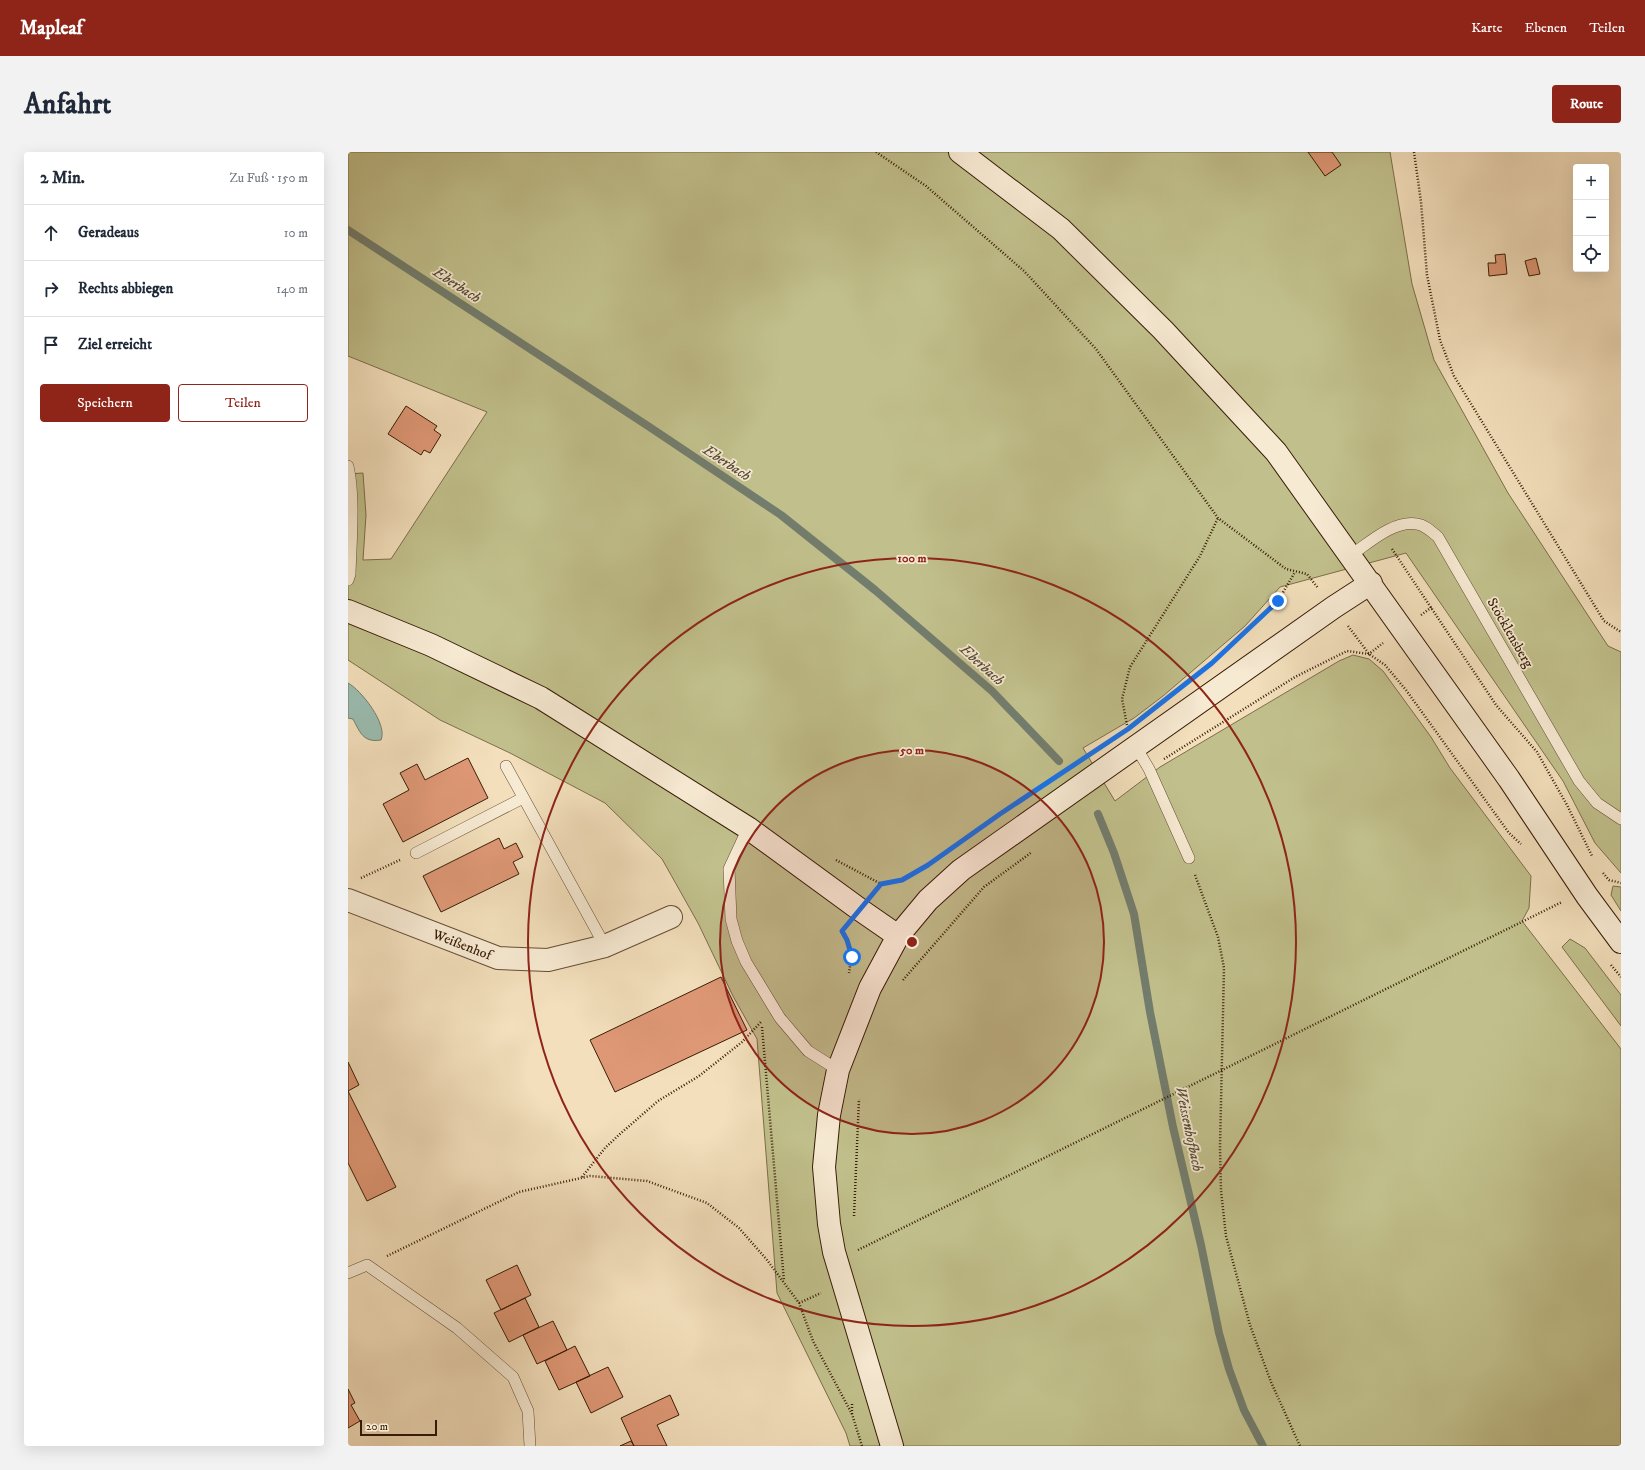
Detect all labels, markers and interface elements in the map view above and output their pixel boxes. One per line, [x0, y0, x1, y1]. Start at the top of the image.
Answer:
text: Mapleaf [20, 17, 83, 40]
text: Karte [1471, 19, 1502, 37]
text: Ebenen [1524, 19, 1567, 37]
text: Teilen [1589, 19, 1625, 37]
button: Route [1552, 85, 1621, 123]
text: Anfahrt [24, 87, 111, 122]
map controls [1573, 164, 1609, 272]
button: + [1573, 164, 1609, 200]
text: 2 Min. [40, 167, 85, 189]
text: Zu Fuß · 150 m [229, 170, 308, 186]
button: − [1573, 200, 1609, 236]
icon: ahead [40, 222, 62, 244]
text: Geradeaus [78, 223, 139, 242]
text: 10 m [284, 225, 308, 241]
button: locate [1573, 236, 1609, 272]
water label: Eberbach [429, 262, 485, 308]
icon: right [40, 278, 62, 300]
text: Rechts abbiegen [78, 279, 173, 298]
text: 140 m [276, 281, 308, 297]
icon: arrive [40, 334, 62, 356]
text: Ziel erreicht [78, 335, 152, 354]
button: Speichern [40, 384, 170, 422]
button: Teilen [178, 384, 308, 422]
water label: Eberbach [699, 440, 755, 486]
text: 100 m [898, 551, 926, 566]
route end [1269, 592, 1287, 610]
street label: Stöcklensberg [1483, 595, 1537, 671]
water label: Eberbach [955, 640, 1008, 690]
text: 50 m [899, 743, 924, 758]
street label: Weißenhof [429, 925, 496, 965]
centre of rings [905, 935, 919, 949]
route start [843, 948, 861, 966]
water label: Weissenhofbach [1171, 1085, 1207, 1173]
scale bar [360, 1418, 437, 1437]
text: 20 m [366, 1420, 388, 1434]

